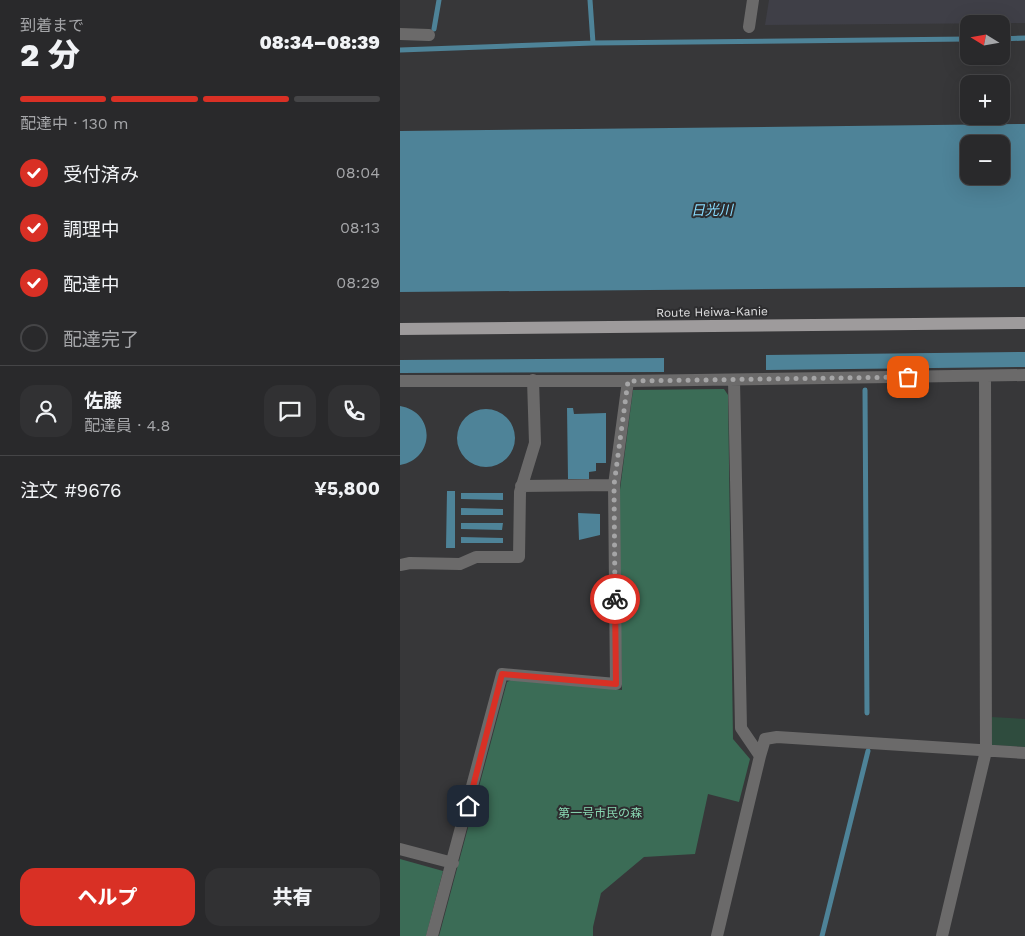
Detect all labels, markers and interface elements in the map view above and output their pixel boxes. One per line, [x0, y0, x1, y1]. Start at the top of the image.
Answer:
north arrow [960, 15, 1010, 65]
map controls [960, 15, 1010, 185]
text: 到着まで [20, 16, 84, 35]
text: 08:34–08:39 [260, 31, 380, 54]
text: 2 分 [20, 36, 80, 74]
button: + [960, 75, 1010, 125]
text: 配達中 · 130 m [20, 114, 128, 133]
button: − [960, 135, 1010, 185]
icon: check [20, 159, 48, 187]
text: 受付済み [63, 163, 139, 186]
text: 08:04 [336, 163, 380, 182]
water label: 日光川 [691, 202, 735, 218]
icon: check [20, 214, 48, 242]
text: 調理中 [63, 218, 120, 241]
text: 08:13 [340, 218, 380, 237]
icon: check [20, 269, 48, 297]
text: 配達中 [63, 273, 120, 296]
text: 08:29 [336, 273, 380, 292]
street label: Route Heiwa-Kanie [656, 304, 768, 320]
text: 配達完了 [63, 328, 139, 351]
pin [887, 356, 929, 398]
icon: bag [894, 363, 922, 391]
button: person [20, 385, 72, 437]
button: chat [264, 385, 316, 437]
button: phone [328, 385, 380, 437]
text: 佐藤 [84, 389, 122, 412]
text: 配達員 · 4.8 [84, 416, 170, 435]
text: ¥5,800 [314, 477, 380, 500]
text: 注文 #9676 [20, 479, 122, 502]
courier [590, 574, 640, 624]
icon: bike [601, 585, 629, 613]
pin [447, 785, 489, 827]
icon: home [454, 792, 482, 820]
park label: 第一号市民の森 [558, 806, 642, 820]
button: ヘルプ [20, 868, 195, 926]
button: 共有 [205, 868, 380, 926]

